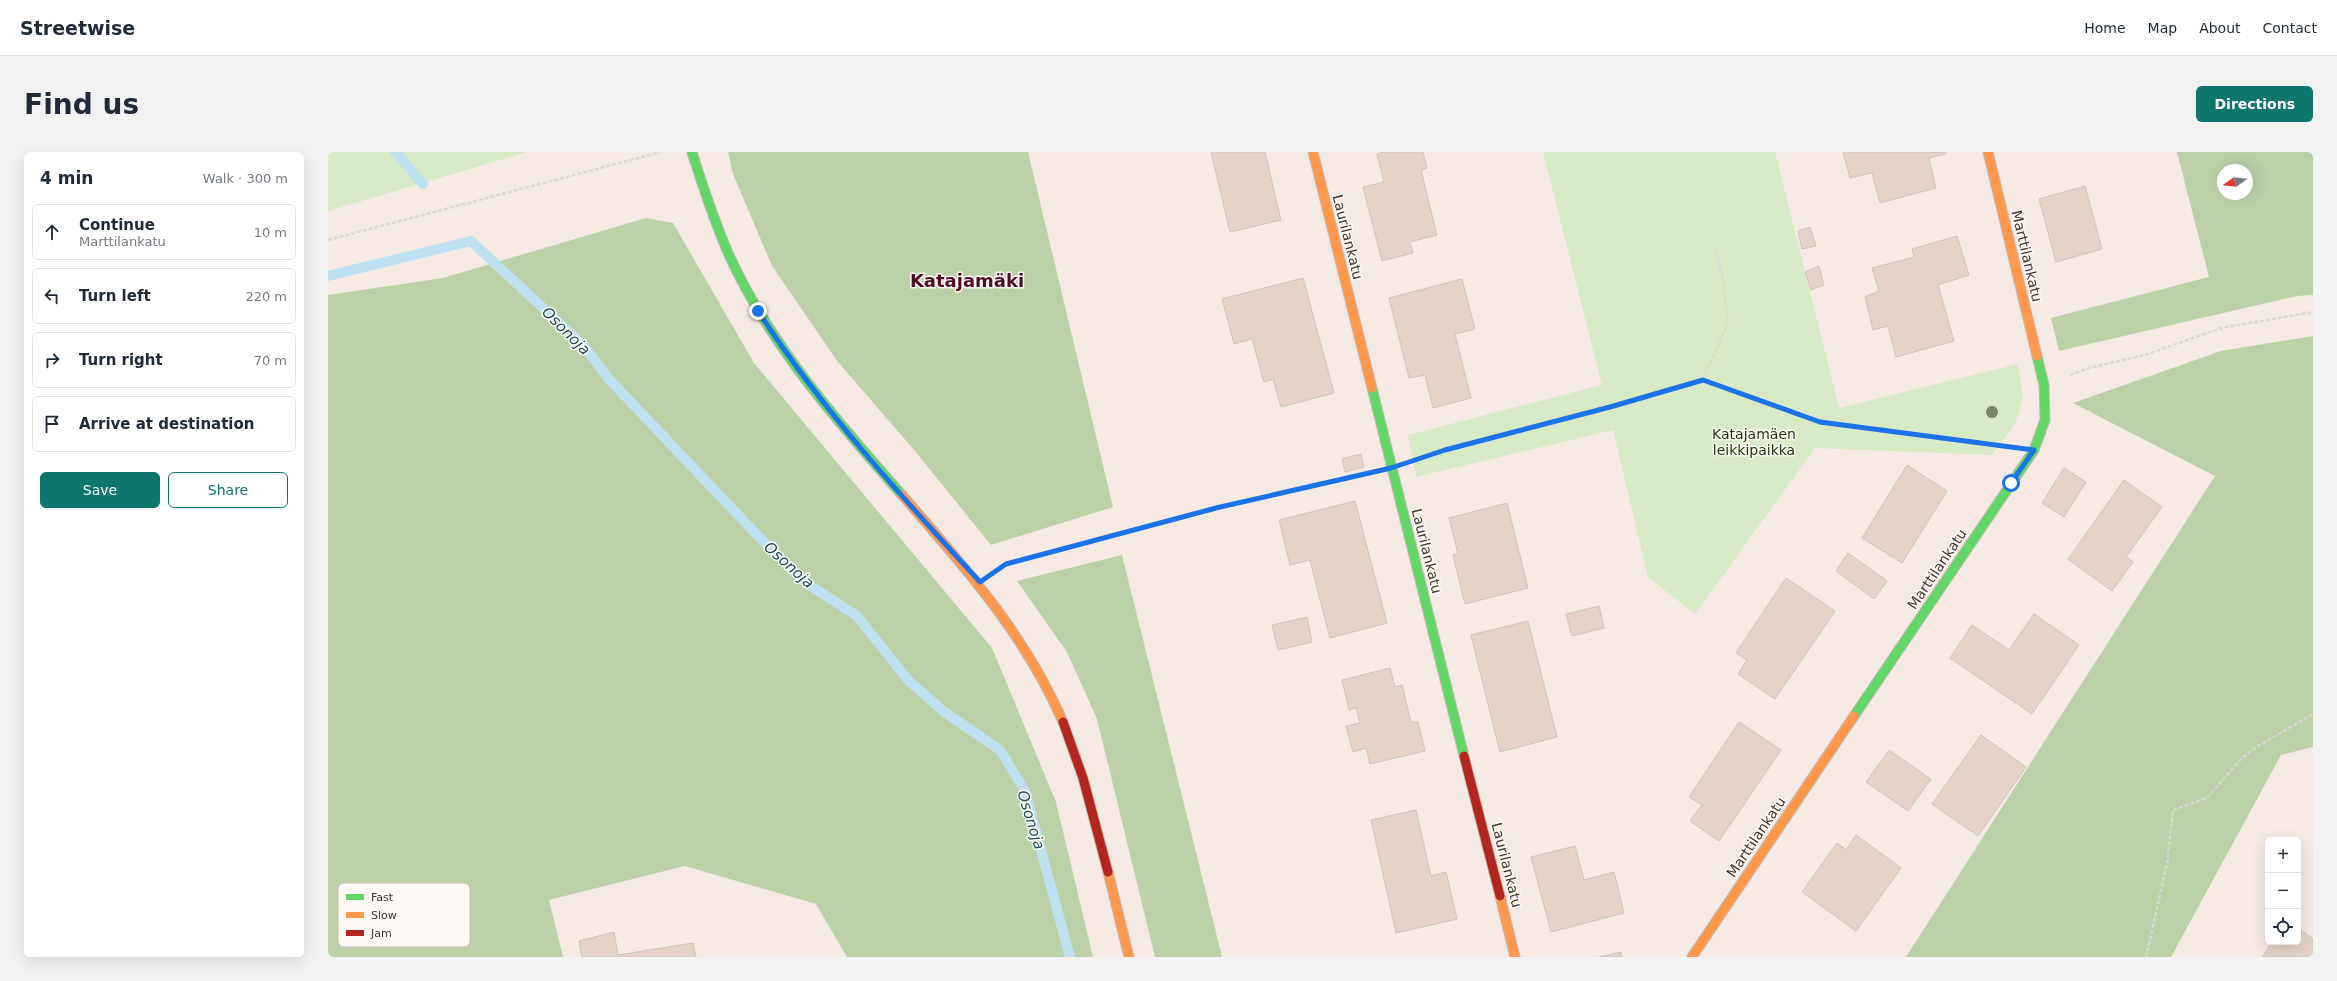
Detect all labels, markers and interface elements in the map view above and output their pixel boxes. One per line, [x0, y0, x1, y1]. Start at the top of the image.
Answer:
text: Streetwise [20, 17, 135, 39]
text: Home [2084, 20, 2126, 36]
text: Map [2148, 20, 2177, 36]
text: About [2199, 20, 2241, 36]
text: Contact [2263, 20, 2317, 36]
button: Directions [2196, 86, 2313, 122]
text: Find us [24, 88, 139, 121]
north arrow [2217, 164, 2253, 200]
text: 4 min [40, 168, 93, 188]
text: Walk · 300 m [203, 171, 288, 186]
street label: Laurilankatu [1330, 193, 1366, 281]
street label: Marttilankatu [2009, 209, 2045, 303]
text: Continue [79, 216, 155, 234]
icon: ahead [41, 221, 63, 243]
text: 10 m [254, 225, 287, 240]
text: Marttilankatu [79, 234, 166, 249]
district label: Katajamäki [910, 270, 1024, 291]
icon: left [41, 285, 63, 307]
text: Turn left [79, 287, 151, 305]
text: 220 m [245, 289, 287, 304]
route end [749, 302, 767, 320]
water label: Osonoja [538, 303, 594, 359]
icon: right [41, 349, 63, 371]
text: Turn right [79, 351, 163, 369]
text: 70 m [254, 353, 287, 368]
icon: arrive [41, 413, 63, 435]
text: Arrive at destination [79, 415, 254, 433]
park label: Katajamäen leikkipaikka [1712, 426, 1796, 458]
button: Save [40, 472, 160, 508]
button: Share [168, 472, 288, 508]
route start [2002, 474, 2020, 492]
street label: Laurilankatu [1409, 507, 1445, 595]
street label: Marttilankatu [1904, 526, 1970, 612]
water label: Osonoja [760, 538, 818, 592]
water label: Osonoja [1013, 788, 1049, 852]
street label: Marttilankatu [1723, 794, 1789, 880]
street label: Laurilankatu [1489, 821, 1525, 909]
map controls [2265, 837, 2301, 945]
button: + [2265, 837, 2301, 873]
button: − [2265, 873, 2301, 909]
legend [338, 883, 470, 947]
text: Fast [371, 891, 394, 904]
text: Slow [371, 909, 397, 922]
button: locate [2265, 909, 2301, 945]
text: Jam [370, 927, 392, 940]

